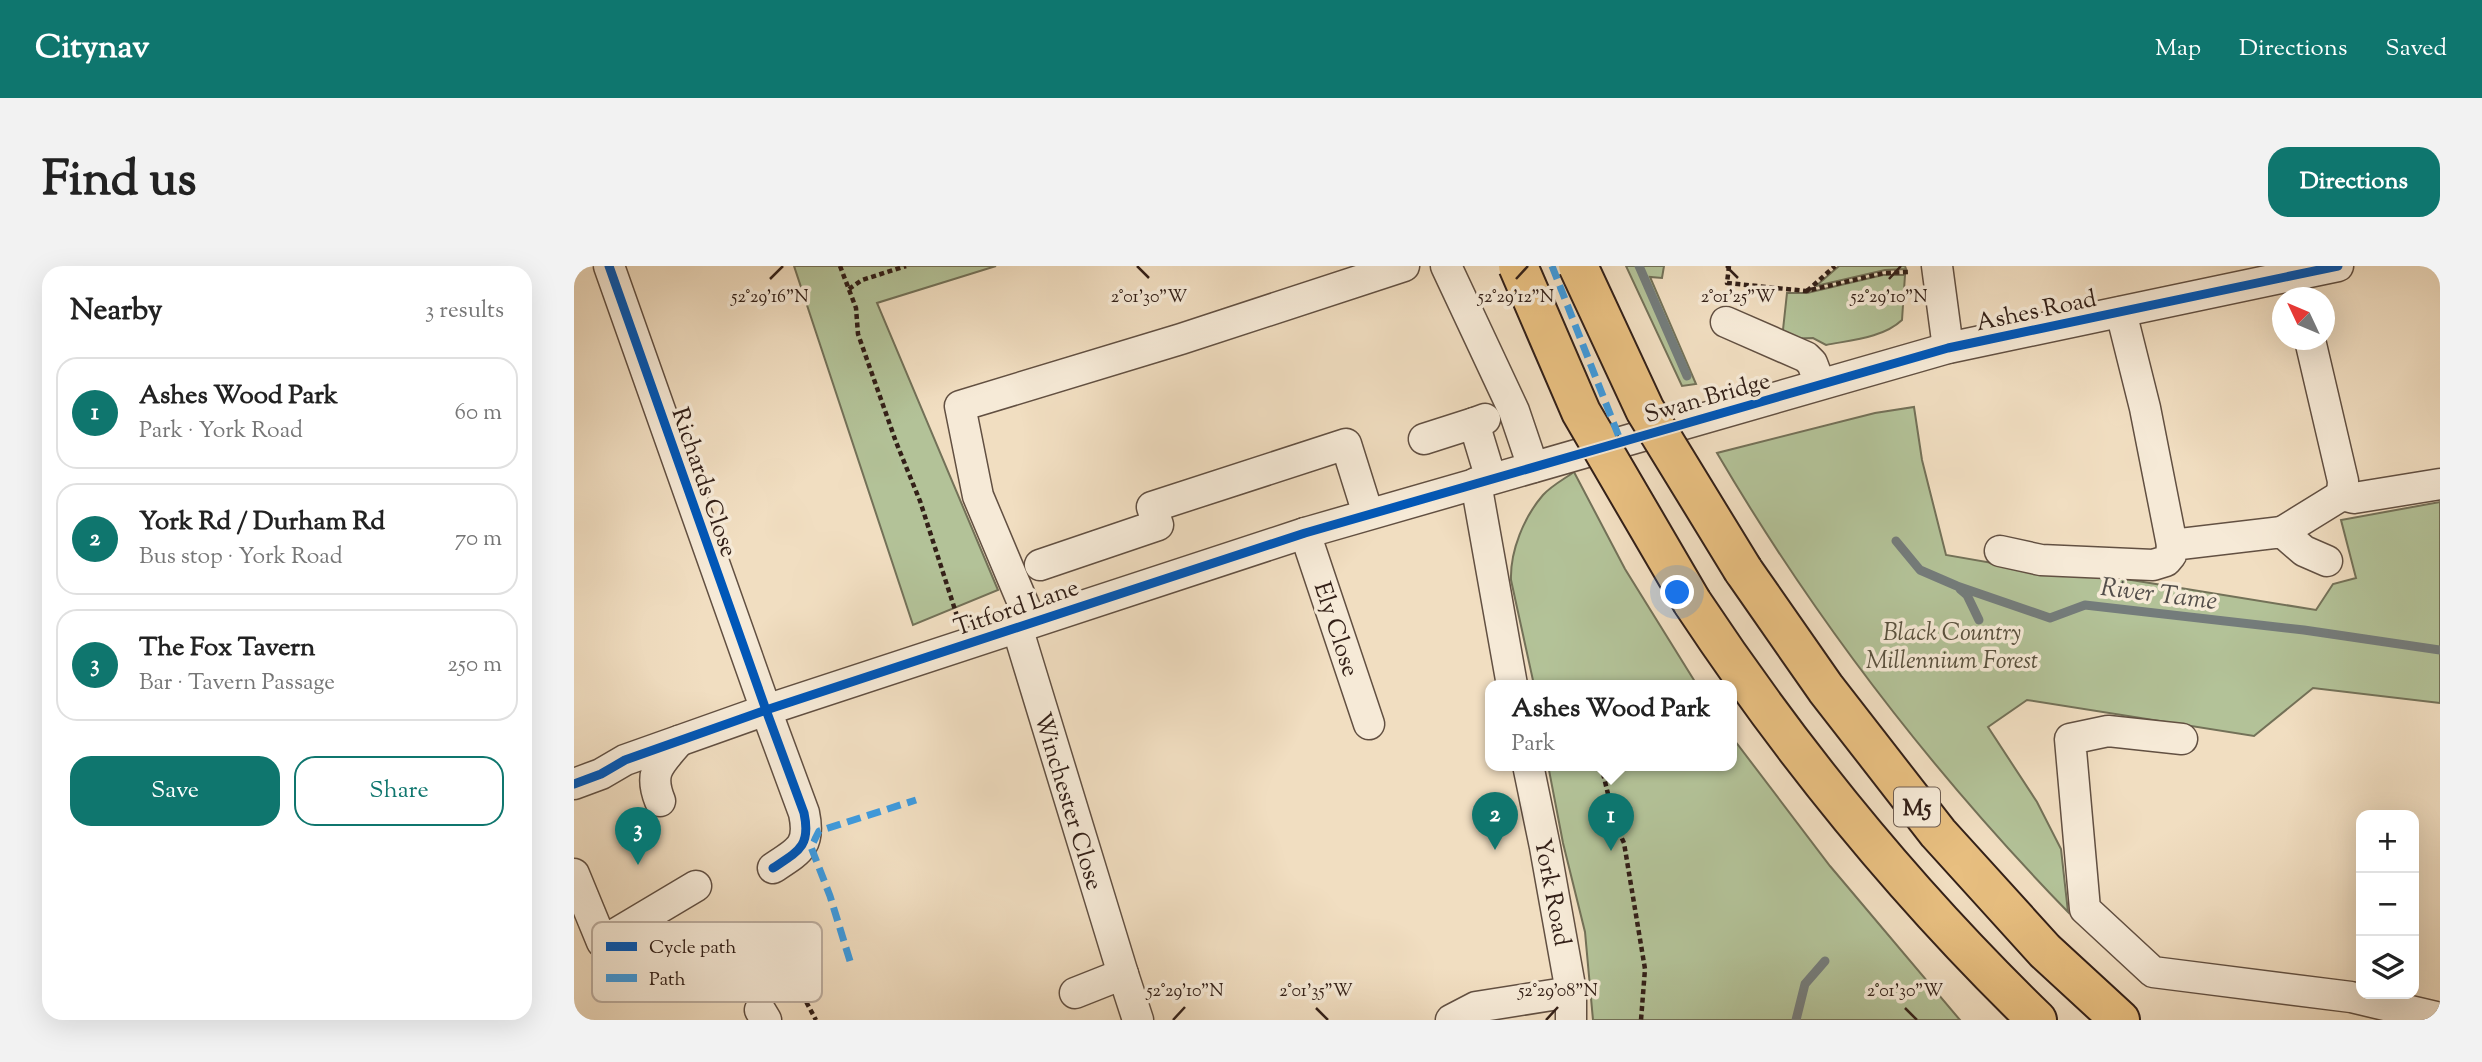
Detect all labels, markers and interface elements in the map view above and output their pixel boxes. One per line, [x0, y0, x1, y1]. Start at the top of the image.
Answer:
text: Citynav [35, 25, 150, 73]
text: Map [2155, 32, 2201, 66]
text: Directions [2239, 32, 2347, 66]
text: Saved [2385, 32, 2447, 66]
text: Find us [42, 147, 196, 217]
button: Directions [2268, 147, 2440, 217]
street label: Ashes Road [1973, 283, 2100, 341]
text: 52°29'16"N [730, 285, 809, 311]
text: 2°01'30"W [1111, 285, 1187, 311]
text: 52°29'12"N [1477, 285, 1554, 311]
text: 2°01'25"W [1701, 285, 1775, 311]
text: 52°29'10"N [1849, 285, 1928, 311]
north arrow [2272, 287, 2335, 350]
text: Nearby [70, 290, 162, 333]
text: 3 results [425, 295, 504, 328]
street label: Swan Bridge [1641, 365, 1774, 433]
text: Ashes Wood Park [139, 378, 338, 415]
text: 1 [91, 397, 99, 430]
text: 60 m [454, 397, 502, 430]
street label: Richards Close [662, 403, 745, 562]
text: Park · York Road [139, 415, 303, 448]
text: York Rd / Durham Rd [139, 504, 385, 541]
text: 2 [90, 523, 100, 556]
text: 70 m [455, 523, 502, 556]
text: Bus stop · York Road [139, 541, 343, 574]
water label: River Tame [2098, 570, 2219, 621]
street label: Titford Lane [950, 572, 1084, 646]
your location [1660, 575, 1694, 609]
street label: Ely Close [1304, 578, 1366, 681]
park label: Black Country Millennium Forest [1866, 617, 2038, 679]
text: The Fox Tavern [139, 630, 315, 667]
text: 3 [90, 649, 100, 682]
text: 250 m [447, 649, 502, 682]
text: Bar · Tavern Passage [139, 667, 335, 700]
popup [1485, 680, 1737, 771]
text: Ashes Wood Park [1512, 691, 1710, 728]
street label: Winchester Close [1024, 708, 1110, 895]
text: Park [1512, 728, 1556, 761]
button: Save [70, 756, 280, 826]
button: Share [294, 756, 504, 826]
road number: M5 [1894, 788, 1940, 827]
pin: 2 [1472, 792, 1518, 850]
pin: 1 [1588, 793, 1634, 851]
pin: 3 [615, 807, 661, 865]
map controls [2356, 810, 2419, 999]
button: + [2356, 810, 2419, 873]
street label: York Road [1524, 836, 1578, 949]
button: − [2356, 873, 2419, 936]
legend [592, 922, 822, 1002]
text: Cycle path [649, 935, 736, 962]
button: layers [2356, 936, 2419, 999]
text: Path [649, 967, 686, 994]
text: 52°29'10"N [1145, 979, 1224, 1005]
text: 2°01'35"W [1279, 979, 1353, 1005]
text: 52°29'08"N [1517, 979, 1598, 1005]
text: 2°01'30"W [1867, 979, 1943, 1005]

